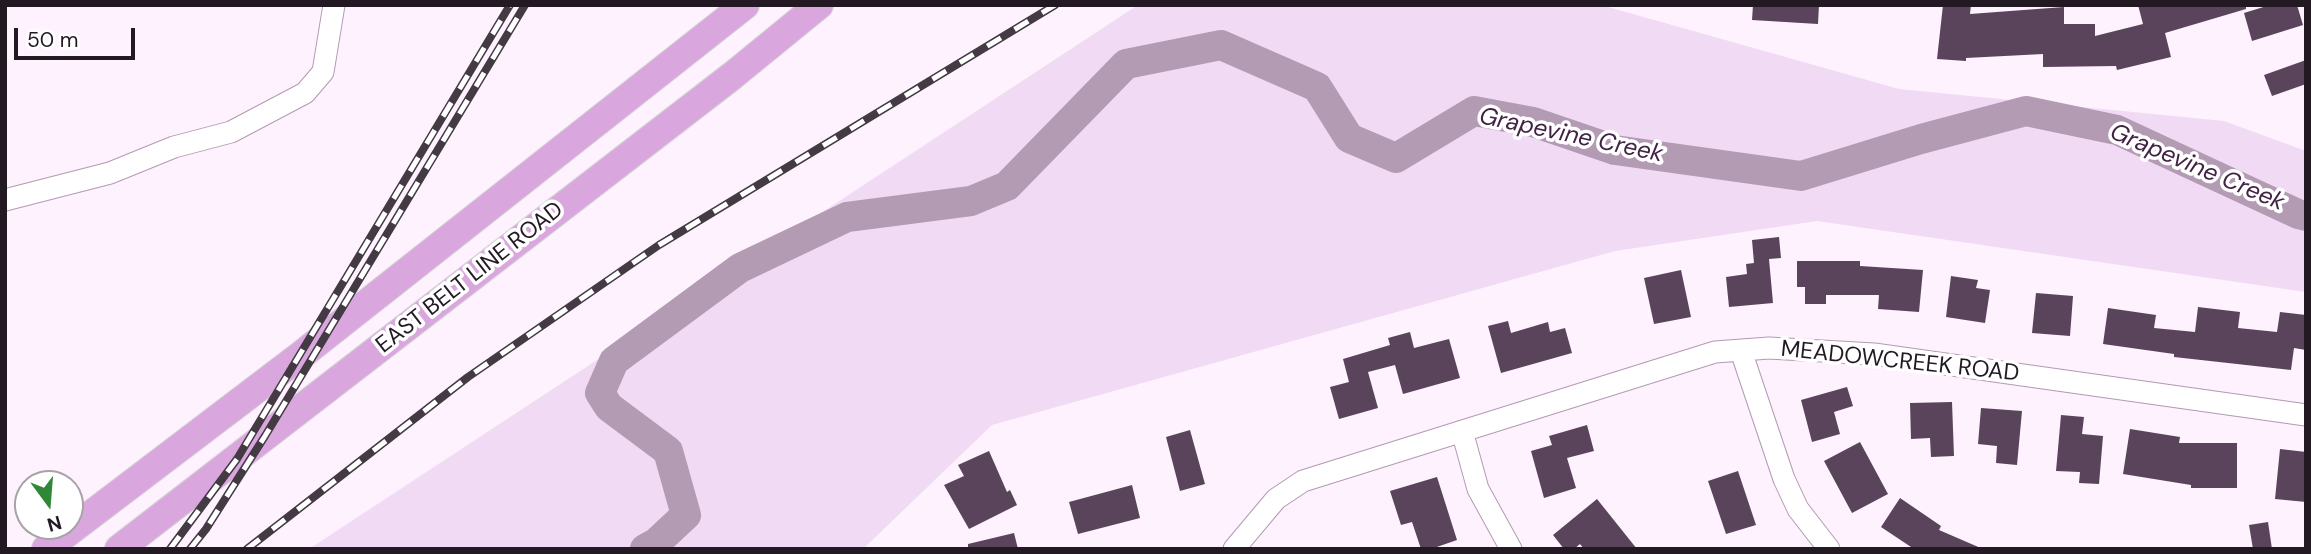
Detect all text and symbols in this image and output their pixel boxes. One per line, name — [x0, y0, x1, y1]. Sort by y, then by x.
scale bar — [18, 14, 138, 58]
text: 50 m — [27, 26, 78, 54]
water label: Grapevine Creek — [1477, 102, 1665, 170]
water label: Grapevine Creek — [2105, 118, 2289, 218]
street label: EAST BELT LINE ROAD — [371, 196, 569, 360]
street label: MEADOWCREEK ROAD — [1779, 336, 2021, 388]
north arrow — [14, 470, 84, 540]
text: N — [44, 510, 64, 538]

